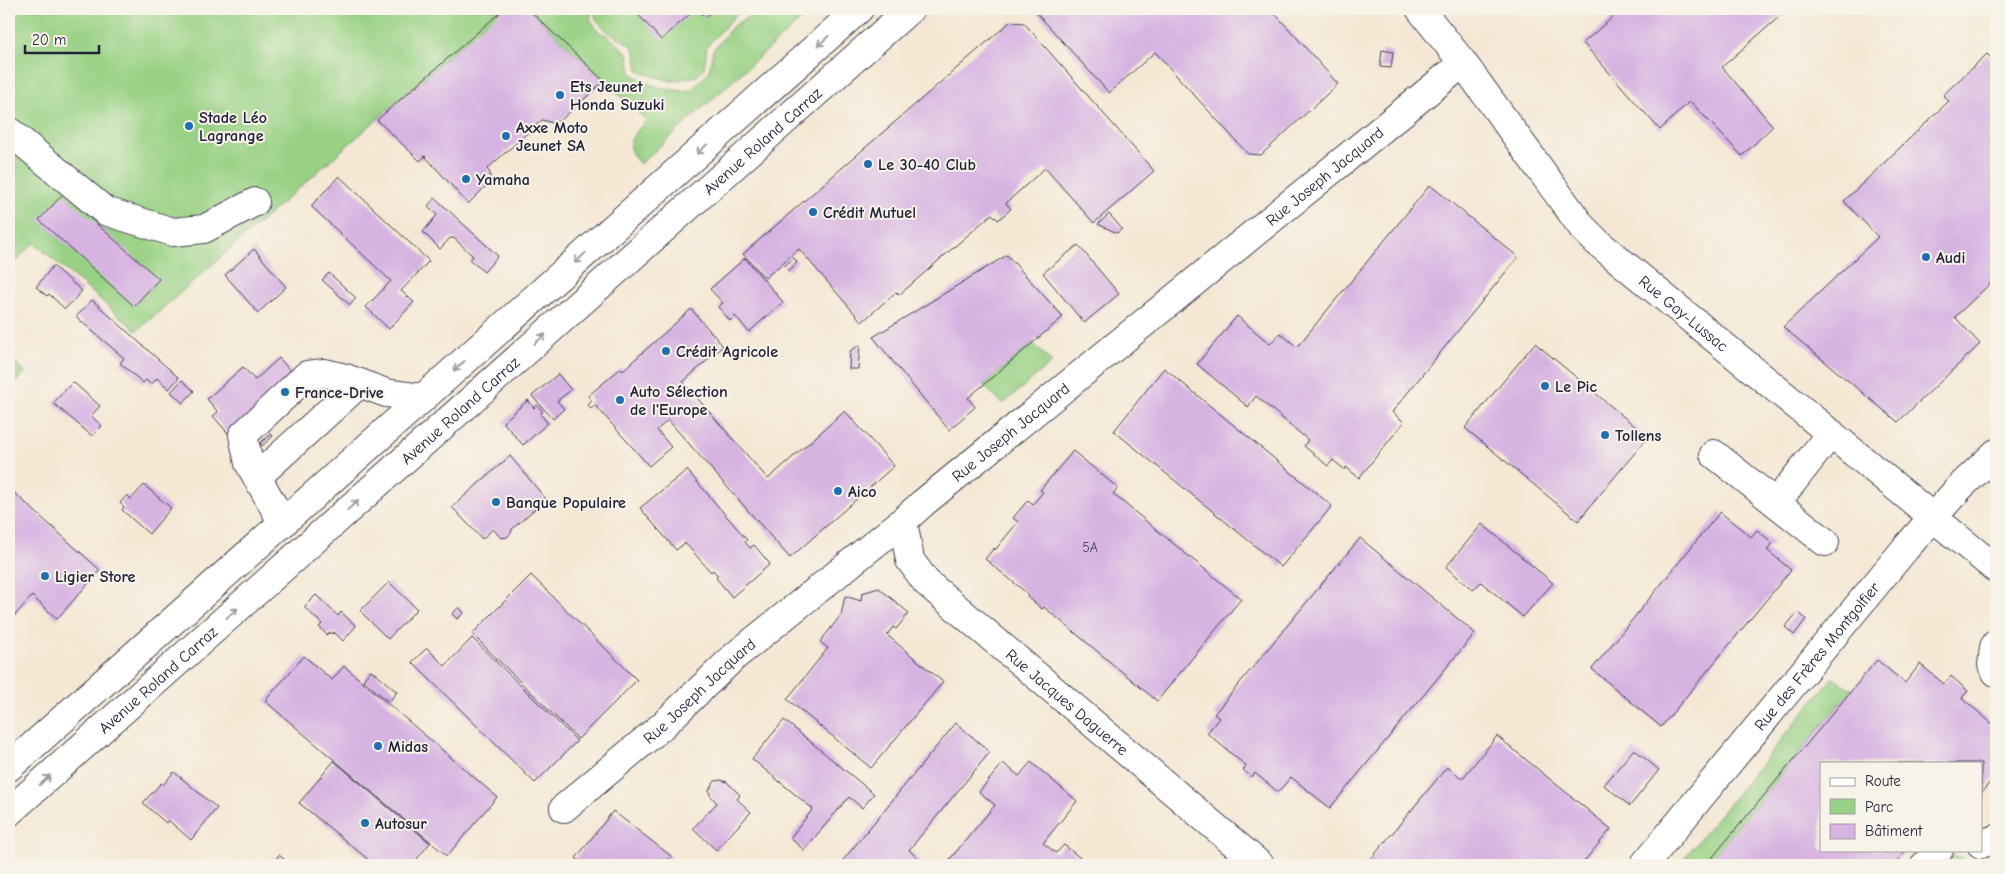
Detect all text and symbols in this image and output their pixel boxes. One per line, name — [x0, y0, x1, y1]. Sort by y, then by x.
scale bar — [25, 22, 99, 54]
text: 20 m — [32, 31, 66, 49]
one-way arrow — [816, 35, 829, 47]
place label: Ets Jeunet Honda Suzuki — [570, 78, 664, 114]
street label: Avenue Roland Carraz — [700, 84, 826, 199]
marker: Ets Jeunet Honda Suzuki — [554, 89, 566, 101]
place label: Stade Léo Lagrange — [199, 109, 267, 145]
place label: Axxe Moto Jeunet SA — [516, 119, 588, 155]
marker: Stade Léo Lagrange — [183, 120, 195, 132]
street label: Rue Joseph Jacquard — [1263, 124, 1387, 230]
marker: Axxe Moto Jeunet SA — [500, 130, 512, 142]
one-way arrow — [695, 144, 708, 155]
place label: Le 30-40 Club — [878, 156, 976, 174]
marker: Le 30-40 Club — [862, 158, 874, 170]
place label: Yamaha — [476, 171, 530, 189]
marker: Yamaha — [460, 173, 472, 185]
place label: Crédit Mutuel — [823, 204, 916, 222]
marker: Crédit Mutuel — [807, 206, 819, 218]
place label: Audi — [1936, 249, 1965, 267]
marker: Audi — [1920, 251, 1932, 263]
one-way arrow — [574, 252, 587, 263]
street label: Rue Gay-Lussac — [1635, 272, 1731, 356]
one-way arrow — [533, 333, 546, 344]
place label: Crédit Agricole — [676, 343, 778, 361]
marker: Crédit Agricole — [660, 345, 672, 357]
street label: Avenue Roland Carraz — [398, 354, 523, 468]
one-way arrow — [453, 360, 466, 372]
place label: Le Pic — [1555, 378, 1597, 396]
street label: Rue Joseph Jacquard — [949, 379, 1073, 486]
marker: Le Pic — [1539, 380, 1551, 392]
place label: Auto Sélection de l'Europe — [630, 383, 728, 419]
place label: France-Drive — [295, 384, 384, 402]
marker: France-Drive — [279, 386, 291, 398]
marker: Auto Sélection de l'Europe — [614, 394, 626, 406]
place label: Tollens — [1615, 427, 1661, 445]
marker: Tollens — [1599, 429, 1611, 441]
place label: Aico — [848, 483, 877, 501]
marker: Aico — [832, 485, 844, 497]
place label: Banque Populaire — [506, 494, 626, 512]
marker: Banque Populaire — [490, 496, 502, 508]
one-way arrow — [347, 499, 360, 511]
house number: 5A — [1082, 539, 1098, 556]
place label: Ligier Store — [55, 568, 136, 586]
marker: Ligier Store — [39, 570, 51, 582]
street label: Rue des Frères Montgolfier — [1751, 578, 1884, 734]
one-way arrow — [225, 607, 238, 619]
street label: Avenue Roland Carraz — [95, 623, 221, 738]
street label: Rue Joseph Jacquard — [640, 635, 759, 748]
street label: Rue Jacques Daguerre — [1002, 646, 1131, 759]
place label: Midas — [388, 738, 428, 756]
marker: Midas — [372, 740, 384, 752]
legend — [1820, 762, 1982, 852]
text: Route — [1865, 772, 1901, 790]
one-way arrow — [39, 774, 52, 785]
text: Parc — [1865, 798, 1893, 816]
place label: Autosur — [375, 815, 427, 833]
marker: Autosur — [359, 817, 371, 829]
text: Bâtiment — [1865, 822, 1923, 840]

